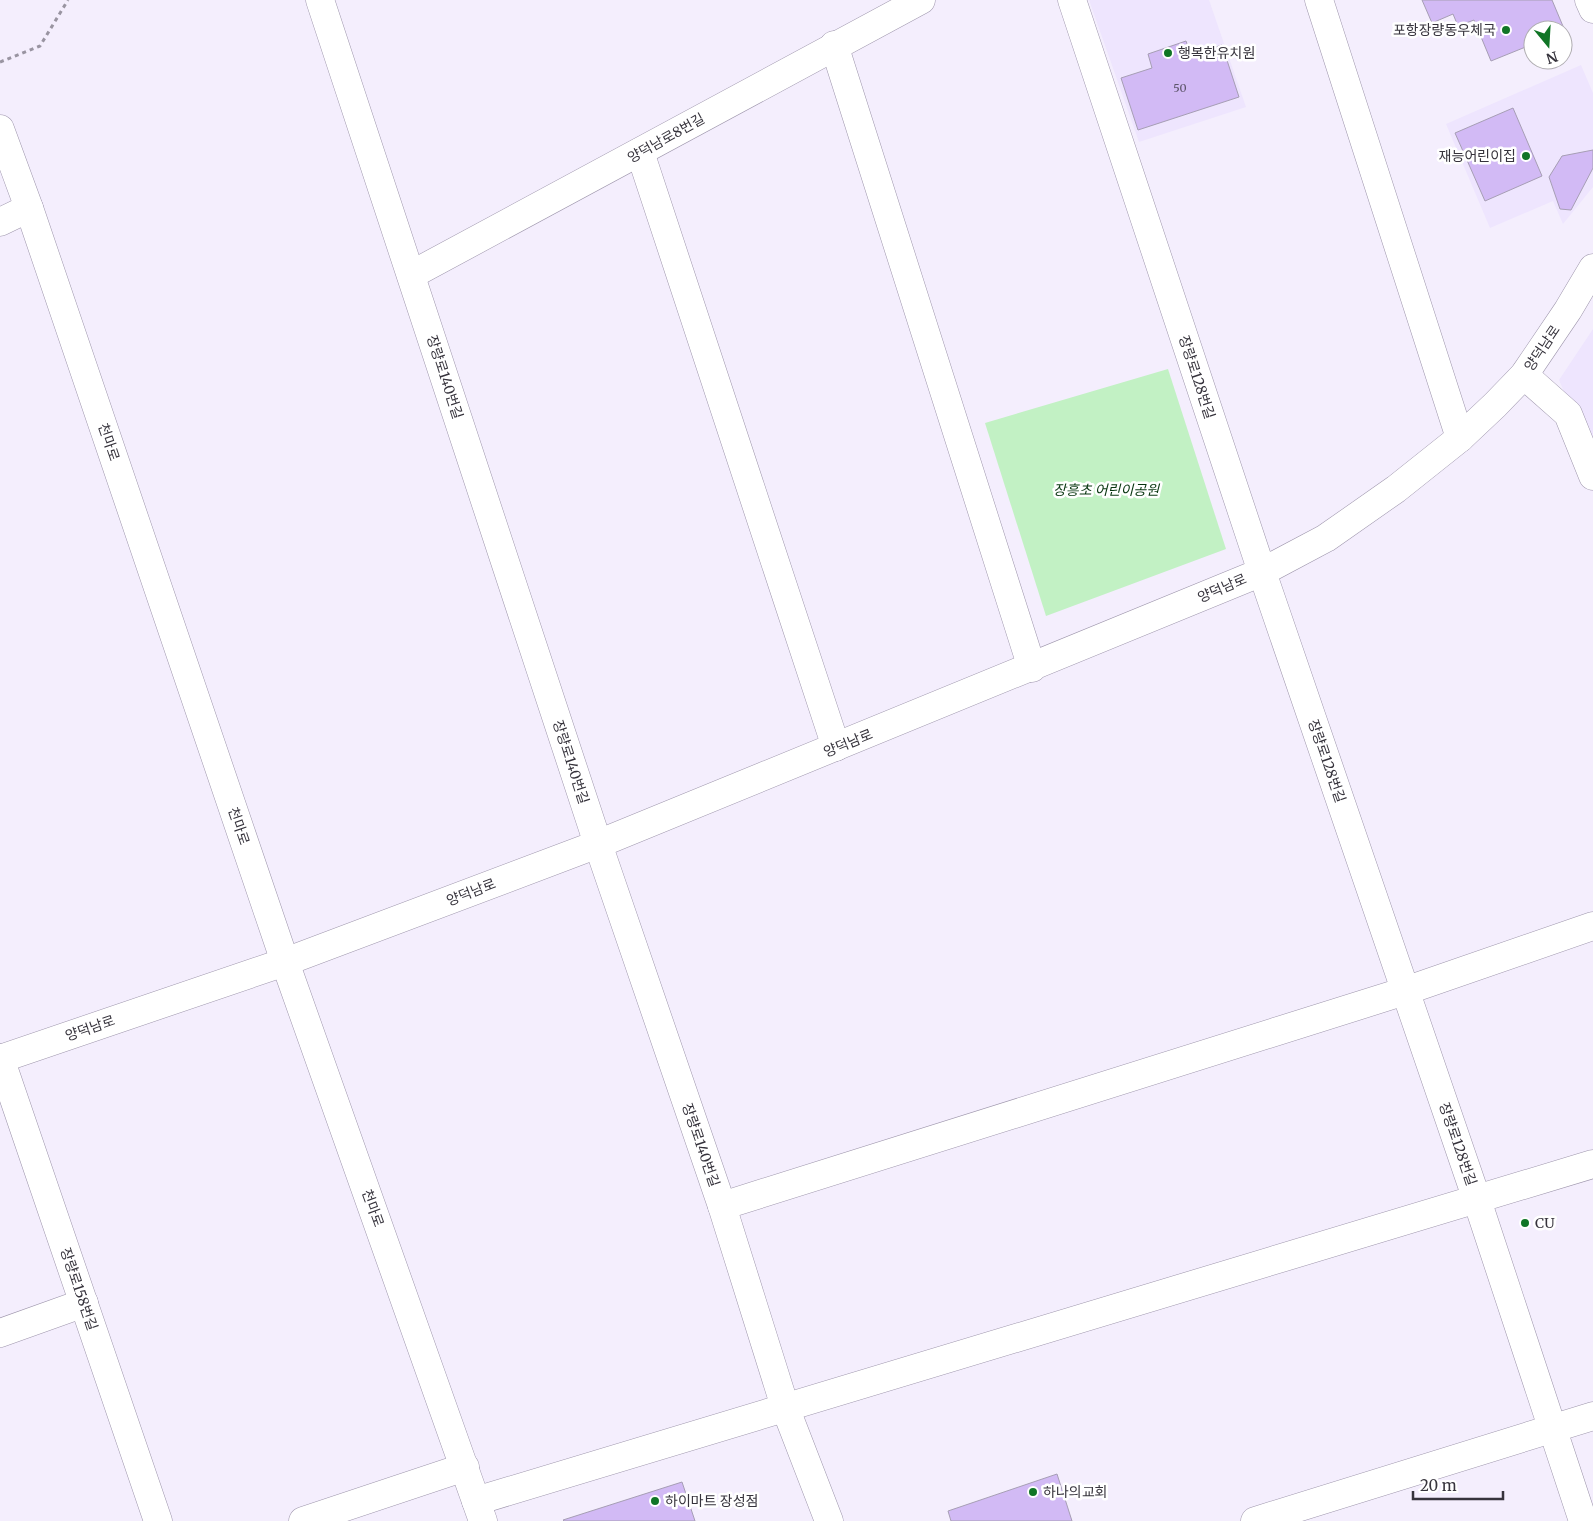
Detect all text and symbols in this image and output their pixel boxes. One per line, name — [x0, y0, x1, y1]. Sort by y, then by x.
north arrow — [1523, 20, 1573, 70]
place label: 포항장량동우체국 — [1393, 21, 1496, 39]
marker: 포항장량동우체국 — [1500, 24, 1512, 36]
place label: 행복한유치원 — [1178, 44, 1255, 62]
marker: 행복한유치원 — [1162, 47, 1174, 59]
text: N — [1544, 47, 1560, 68]
house number: 50 — [1173, 81, 1187, 95]
street label: 양덕남로8번길 — [624, 109, 708, 167]
place label: 재능어린이집 — [1439, 147, 1516, 165]
marker: 재능어린이집 — [1520, 150, 1532, 162]
street label: 양덕남로 — [1520, 322, 1564, 374]
street label: 장량로140번길 — [423, 333, 467, 421]
street label: 장량로128번길 — [1175, 333, 1219, 421]
street label: 천마로 — [94, 421, 124, 463]
park label: 장흥초 어린이공원 — [1053, 481, 1160, 499]
street label: 양덕남로 — [1195, 570, 1249, 606]
street label: 장량로128번길 — [1304, 717, 1350, 805]
street label: 장량로140번길 — [549, 718, 593, 806]
street label: 양덕남로 — [821, 725, 875, 761]
street label: 천마로 — [224, 805, 254, 847]
street label: 양덕남로 — [444, 874, 498, 910]
street label: 양덕남로 — [63, 1011, 117, 1045]
street label: 장량로128번길 — [1435, 1100, 1481, 1188]
street label: 장량로140번길 — [678, 1101, 724, 1189]
street label: 천마로 — [358, 1187, 388, 1229]
place label: CU — [1535, 1214, 1555, 1232]
marker: CU — [1519, 1217, 1531, 1229]
street label: 장량로158번길 — [56, 1245, 102, 1333]
scale bar — [1413, 1468, 1503, 1500]
text: 20 m — [1420, 1476, 1457, 1495]
place label: 하나의교회 — [1043, 1483, 1107, 1501]
marker: 하나의교회 — [1027, 1486, 1039, 1498]
place label: 하이마트 장성점 — [665, 1492, 758, 1510]
marker: 하이마트 장성점 — [649, 1495, 661, 1507]

